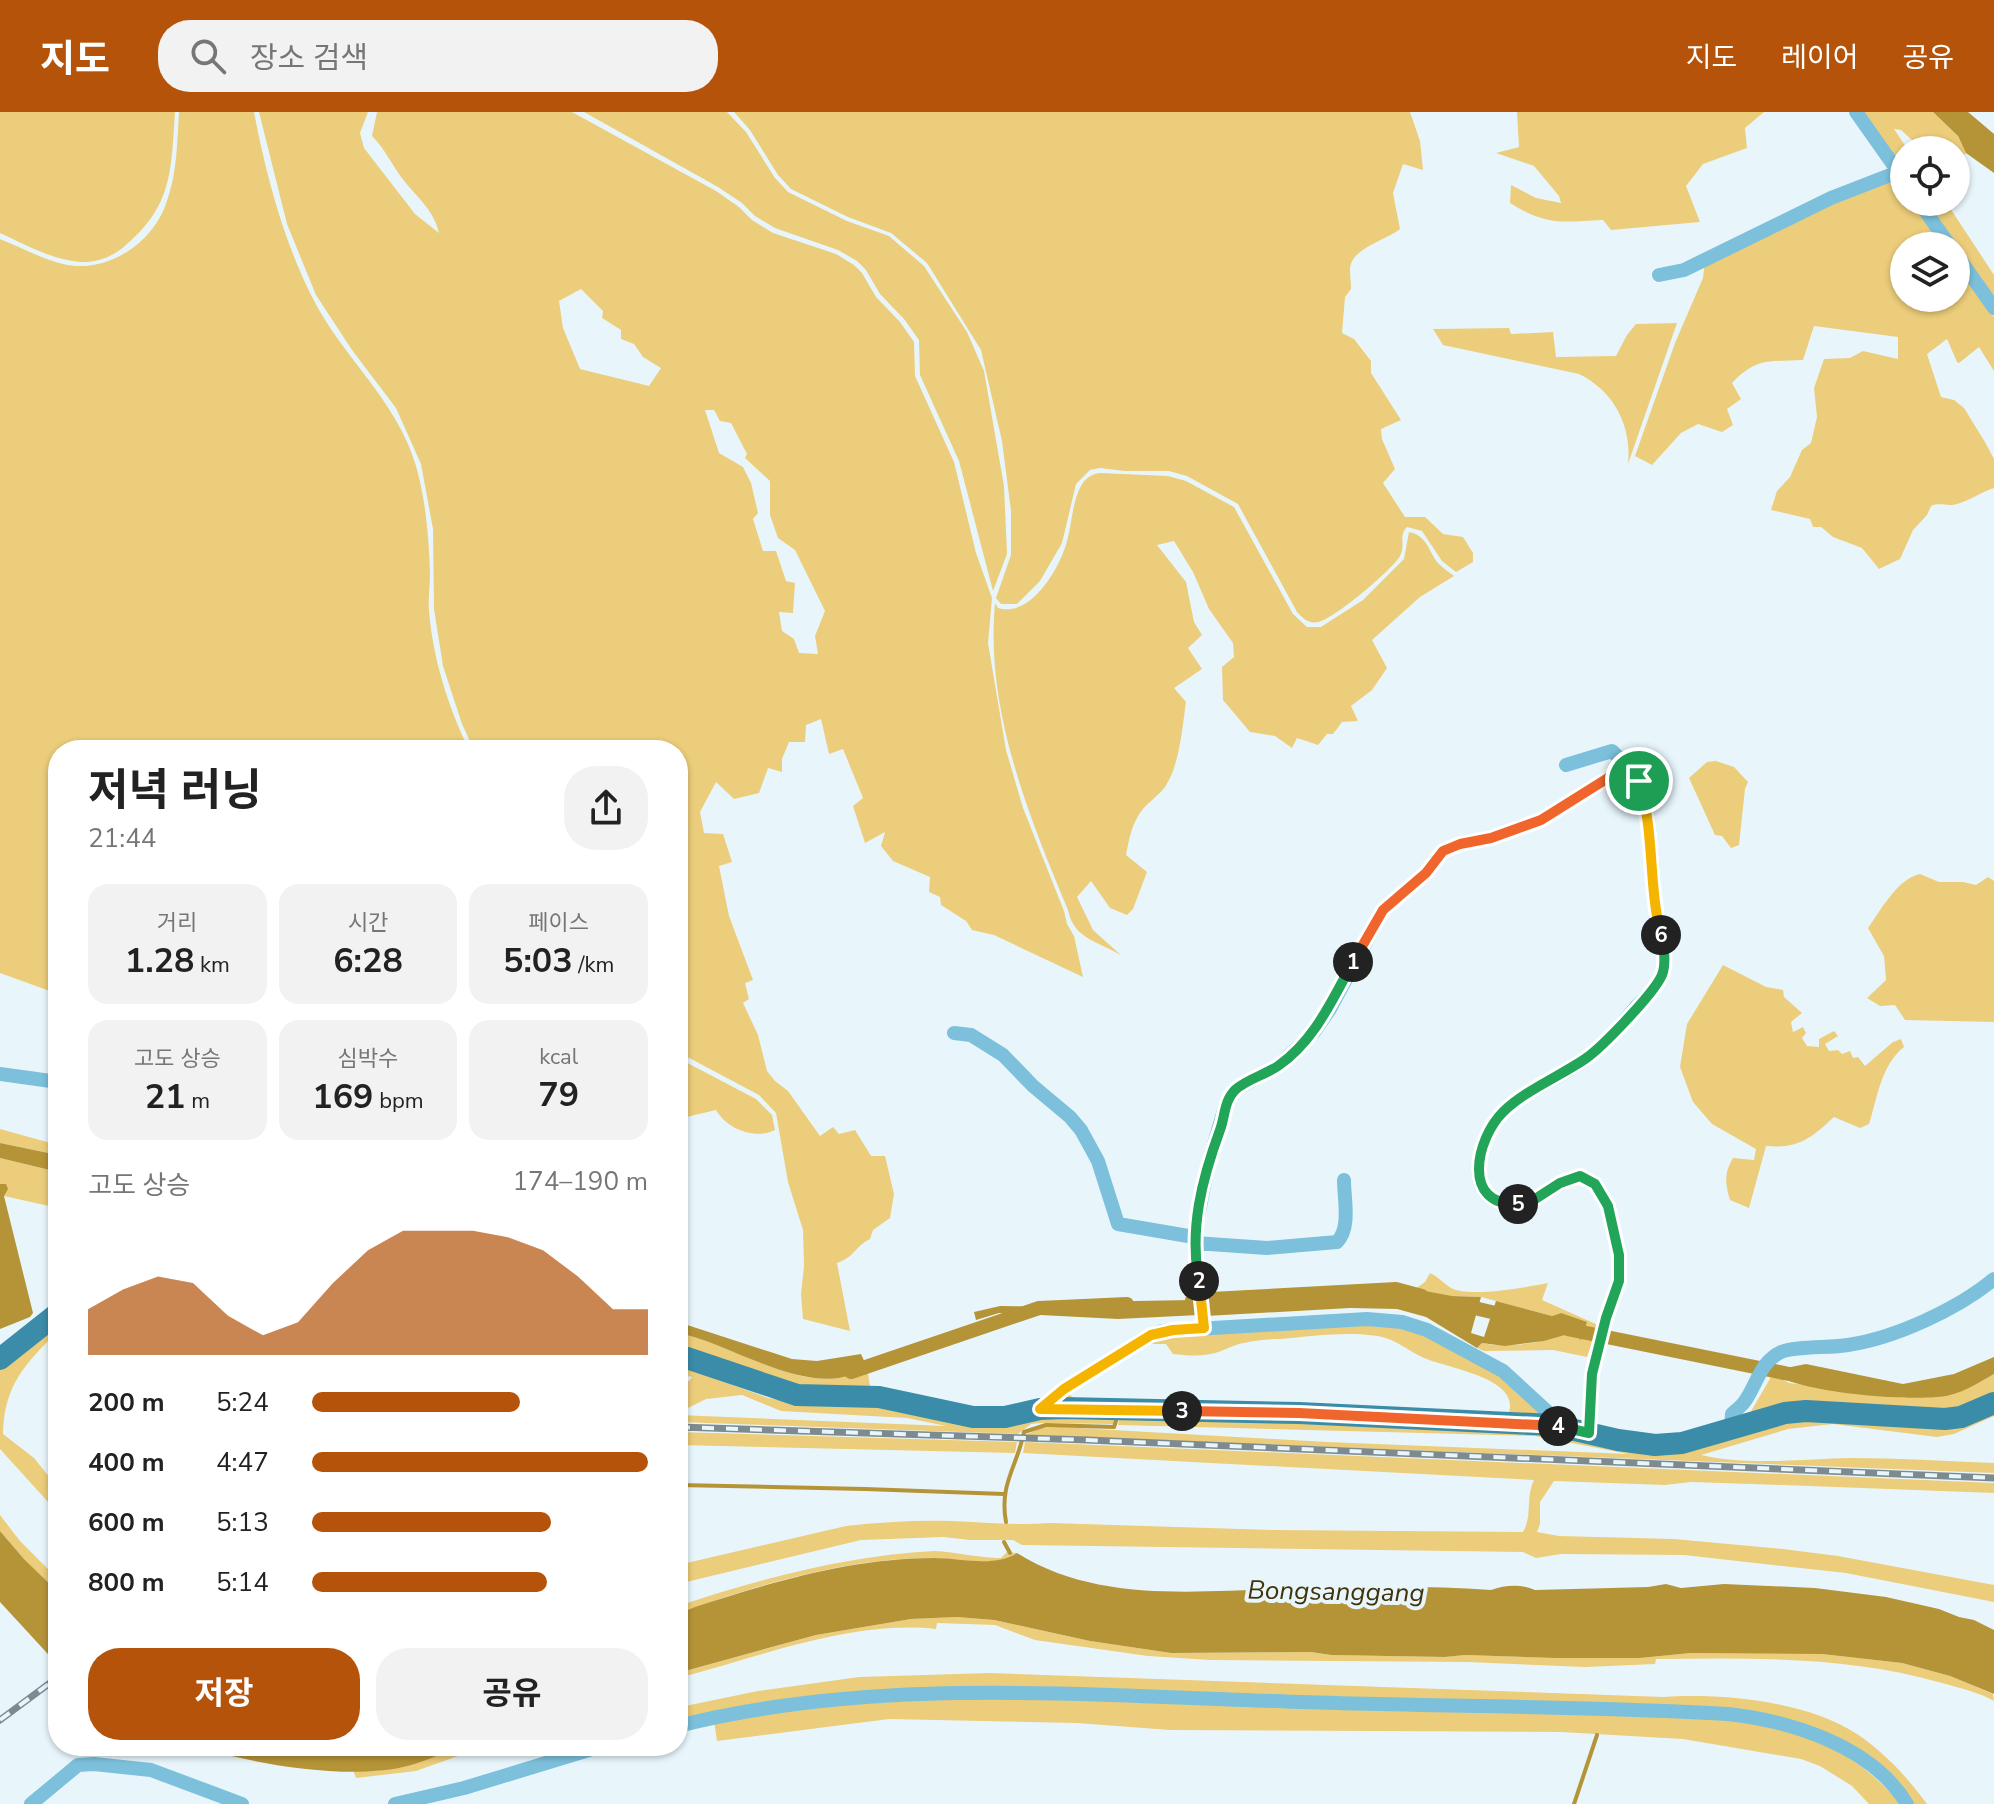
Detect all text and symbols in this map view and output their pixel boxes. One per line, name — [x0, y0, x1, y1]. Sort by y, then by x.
search box — [158, 20, 718, 92]
text: 지도 — [40, 34, 110, 85]
icon: search — [186, 34, 230, 78]
text: 장소 검색 — [250, 38, 368, 79]
text: 지도 — [1686, 39, 1737, 77]
text: 레이어 — [1781, 39, 1858, 77]
text: 공유 — [1902, 39, 1954, 77]
map controls — [1890, 136, 1970, 312]
button: locate — [1890, 136, 1970, 216]
button: layers — [1890, 232, 1970, 312]
pin — [1605, 747, 1673, 815]
icon: arrive — [1617, 759, 1661, 803]
text: 저녁 러닝 — [88, 761, 262, 821]
button: share — [564, 766, 648, 850]
text: 21:44 — [88, 821, 156, 856]
text: 거리 — [157, 908, 198, 938]
text: 시간 — [348, 908, 388, 938]
text: 페이스 — [528, 908, 589, 938]
pin: 6 — [1641, 915, 1681, 955]
text: 6 — [1654, 920, 1668, 950]
text: 1.28 — [125, 938, 194, 984]
text: 6:28 — [333, 938, 403, 984]
text: 5:03 — [503, 938, 573, 984]
pin: 1 — [1333, 942, 1373, 982]
text: 1 — [1346, 947, 1360, 977]
text: km — [194, 950, 230, 980]
text: /km — [573, 950, 614, 980]
text: kcal — [539, 1042, 578, 1072]
text: 고도 상승 — [134, 1044, 221, 1074]
text: 심박수 — [338, 1044, 398, 1074]
text: 79 — [538, 1072, 579, 1118]
text: 21 — [145, 1074, 185, 1120]
text: 169 — [312, 1074, 374, 1120]
text: m — [185, 1086, 210, 1116]
text: bpm — [374, 1086, 424, 1116]
text: 174–190 m — [512, 1164, 648, 1199]
text: 고도 상승 — [88, 1168, 190, 1203]
pin: 5 — [1498, 1184, 1538, 1224]
text: 5 — [1511, 1189, 1525, 1219]
pin: 2 — [1179, 1261, 1219, 1301]
text: 2 — [1192, 1266, 1206, 1296]
text: 200 m — [88, 1385, 165, 1420]
text: 5:24 — [216, 1385, 269, 1420]
pin: 3 — [1162, 1391, 1202, 1431]
text: 3 — [1175, 1396, 1189, 1426]
pin: 4 — [1538, 1406, 1578, 1446]
text: 4 — [1551, 1411, 1565, 1441]
text: 400 m — [88, 1445, 165, 1480]
text: 4:47 — [216, 1445, 269, 1480]
text: 600 m — [88, 1505, 165, 1540]
text: 5:13 — [216, 1505, 269, 1540]
text: 800 m — [88, 1565, 165, 1600]
text: 5:14 — [216, 1565, 269, 1600]
water label: Bongsanggang — [1247, 1572, 1425, 1611]
button: 저장 — [88, 1648, 360, 1740]
button: 공유 — [376, 1648, 648, 1740]

